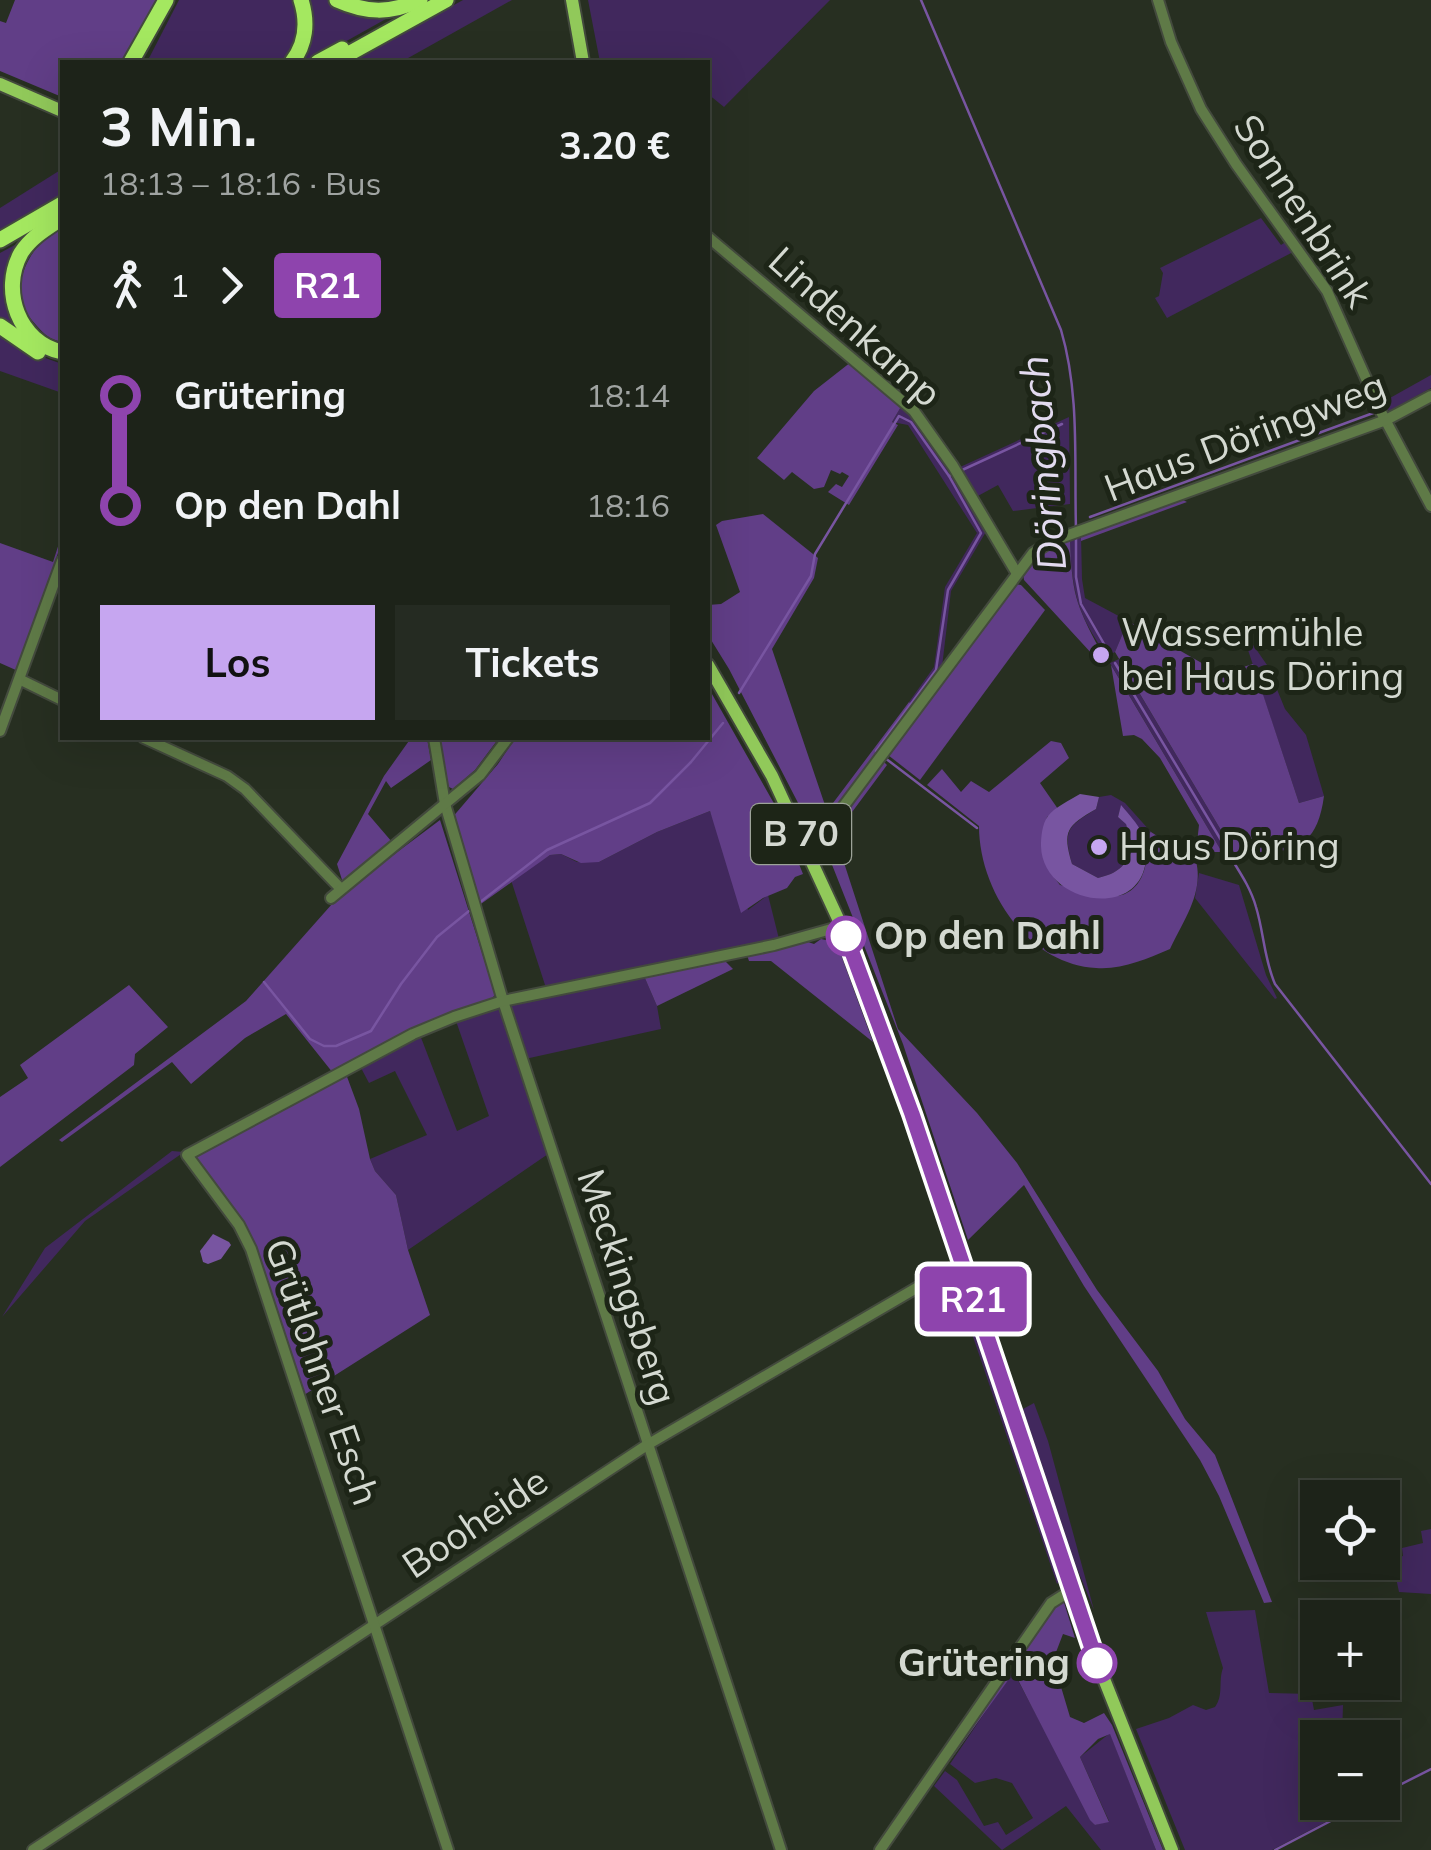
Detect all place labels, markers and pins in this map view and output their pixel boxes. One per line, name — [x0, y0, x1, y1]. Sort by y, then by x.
place label: Wassermühle bei Haus Döring — [1121, 608, 1404, 700]
marker: Wassermühle bei Haus Döring — [1090, 644, 1112, 666]
place label: Haus Döring — [1119, 822, 1340, 870]
marker: Haus Döring — [1088, 836, 1110, 858]
place label: Op den Dahl — [874, 911, 1101, 959]
marker: Op den Dahl — [827, 917, 865, 955]
place label: Grütering — [898, 1638, 1070, 1686]
marker: Grütering — [1078, 1644, 1116, 1682]

